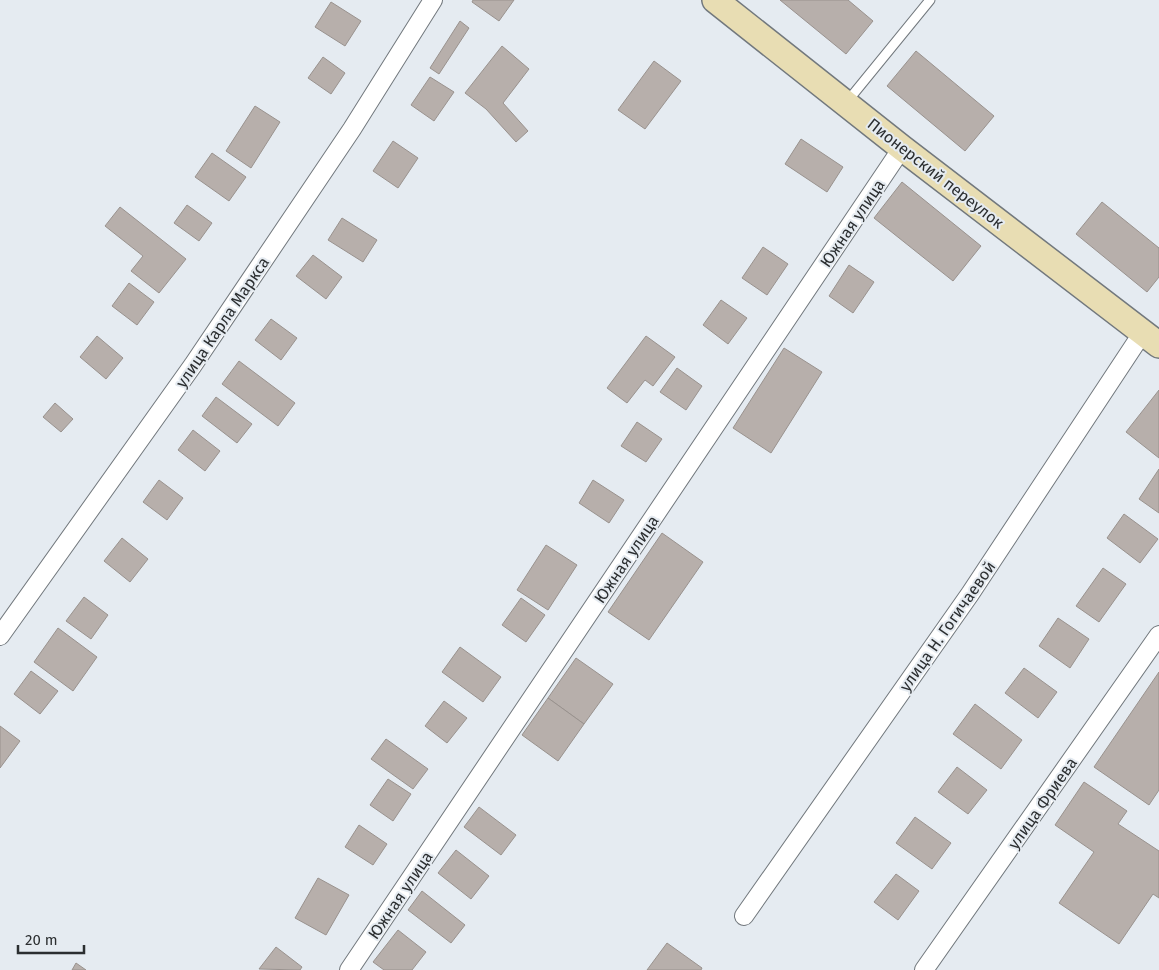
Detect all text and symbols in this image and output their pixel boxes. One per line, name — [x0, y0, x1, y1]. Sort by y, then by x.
street label: Пионерский переулок — [864, 114, 1008, 233]
street label: Южная улица — [816, 176, 889, 271]
street label: улица Карла Маркса — [172, 253, 273, 391]
street label: Южная улица — [590, 512, 663, 607]
street label: улица Н. Гогичаевой — [895, 558, 999, 695]
street label: улица Фриева — [1004, 754, 1081, 853]
street label: Южная улица — [364, 848, 437, 943]
scale bar — [18, 922, 84, 954]
text: 20 m — [25, 931, 58, 949]

